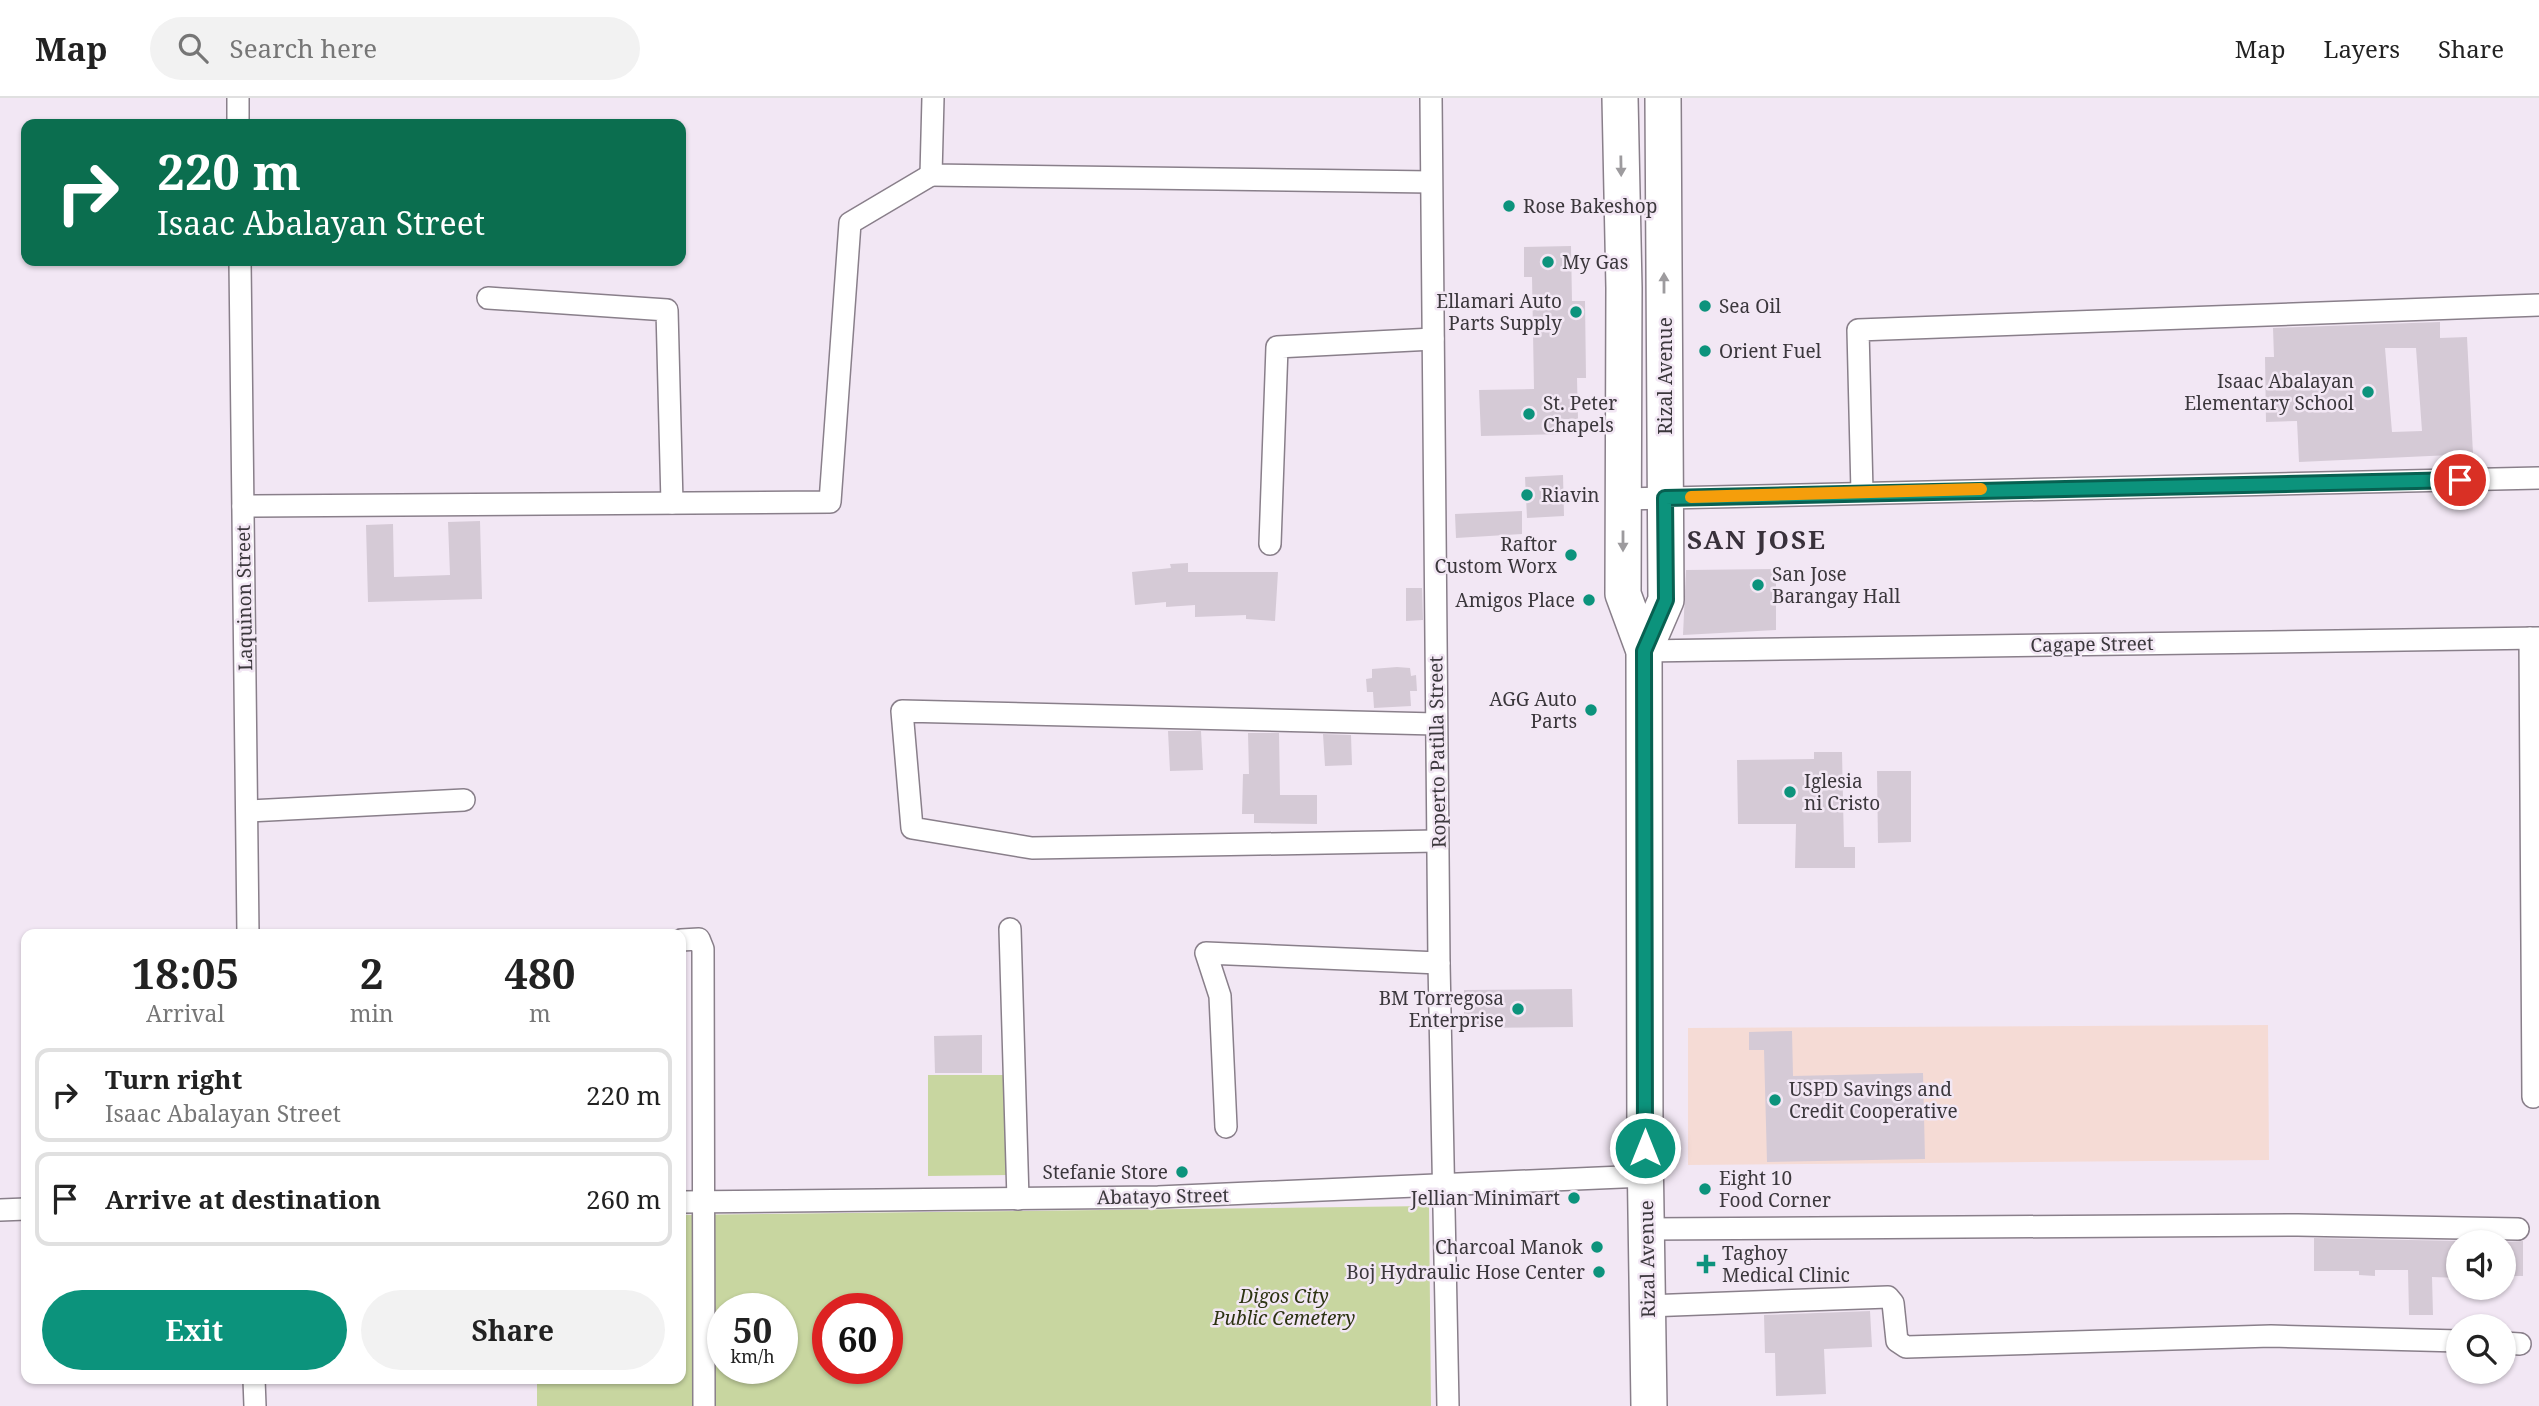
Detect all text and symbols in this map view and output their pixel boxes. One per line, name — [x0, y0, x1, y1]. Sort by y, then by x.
search box — [150, 17, 640, 80]
text: Map — [35, 26, 108, 71]
icon: search — [174, 29, 212, 67]
text: Search here — [230, 30, 377, 66]
text: Map — [2235, 32, 2286, 65]
text: Layers — [2324, 32, 2400, 65]
text: Share — [2438, 32, 2504, 65]
text: 220 m — [157, 138, 301, 204]
icon: right — [42, 147, 133, 238]
one-way arrow — [1616, 155, 1627, 177]
place label: Rose Bakeshop — [1523, 193, 1657, 219]
marker: Rose Bakeshop — [1501, 198, 1517, 214]
text: Isaac Abalayan Street — [157, 201, 485, 244]
place label: My Gas — [1562, 249, 1628, 275]
marker: My Gas — [1540, 254, 1556, 270]
one-way arrow — [1658, 272, 1670, 294]
place label: Ellamari Auto Parts Supply — [1436, 288, 1562, 336]
place label: Sea Oil — [1719, 293, 1781, 319]
marker: Sea Oil — [1697, 298, 1713, 314]
marker: Ellamari Auto Parts Supply — [1568, 304, 1584, 320]
street label: Rizal Avenue — [1652, 317, 1678, 435]
place label: Orient Fuel — [1719, 338, 1822, 364]
marker: Orient Fuel — [1697, 343, 1713, 359]
place label: Isaac Abalayan Elementary School — [2184, 368, 2354, 416]
marker: Isaac Abalayan Elementary School — [2360, 384, 2376, 400]
place label: St. Peter Chapels — [1543, 390, 1617, 438]
marker: St. Peter Chapels — [1521, 406, 1537, 422]
pin — [2430, 450, 2490, 510]
icon: arrive — [2441, 461, 2479, 499]
place label: Riavin — [1541, 482, 1600, 508]
marker: Riavin — [1519, 487, 1535, 503]
district label: SAN JOSE — [1687, 521, 1827, 557]
street label: Laquinon Street — [230, 525, 258, 671]
one-way arrow — [1617, 530, 1629, 552]
place label: Raftor Custom Worx — [1435, 531, 1557, 579]
marker: Raftor Custom Worx — [1563, 547, 1579, 563]
place label: San Jose Barangay Hall — [1772, 561, 1901, 609]
marker: San Jose Barangay Hall — [1750, 577, 1766, 593]
place label: Amigos Place — [1455, 587, 1575, 613]
marker: Amigos Place — [1581, 592, 1597, 608]
street label: Cagape Street — [2030, 630, 2154, 658]
street label: Roperto Patilla Street — [1422, 655, 1452, 848]
place label: AGG Auto Parts — [1489, 686, 1577, 734]
marker: AGG Auto Parts — [1583, 702, 1599, 718]
place label: Iglesia ni Cristo — [1804, 768, 1880, 816]
marker: Iglesia ni Cristo — [1782, 784, 1798, 800]
text: 18:05 — [132, 944, 239, 1001]
text: 2 — [360, 944, 384, 1001]
text: 480 — [504, 944, 575, 1001]
place label: BM Torregosa Enterprise — [1379, 985, 1504, 1033]
text: Arrival — [146, 997, 225, 1029]
text: min — [350, 997, 394, 1029]
text: m — [529, 997, 551, 1029]
marker: BM Torregosa Enterprise — [1510, 1001, 1526, 1017]
text: Turn right — [105, 1061, 242, 1097]
icon: right — [46, 1076, 84, 1114]
place label: USPD Savings and Credit Cooperative — [1789, 1076, 1958, 1124]
text: 220 m — [586, 1077, 661, 1113]
marker: USPD Savings and Credit Cooperative — [1767, 1092, 1783, 1108]
text: Isaac Abalayan Street — [105, 1097, 341, 1129]
position arrow — [1608, 1111, 1682, 1185]
place label: Stefanie Store — [1043, 1159, 1168, 1185]
marker: Stefanie Store — [1174, 1164, 1190, 1180]
place label: Eight 10 Food Corner — [1719, 1165, 1831, 1213]
icon: arrive — [46, 1180, 84, 1218]
text: Arrive at destination — [105, 1181, 381, 1217]
text: 260 m — [586, 1181, 661, 1217]
marker: Eight 10 Food Corner — [1697, 1181, 1713, 1197]
street label: Abatayo Street — [1097, 1182, 1230, 1210]
place label: Jellian Minimart — [1410, 1185, 1560, 1211]
marker: Jellian Minimart — [1566, 1190, 1582, 1206]
street label: Rizal Avenue — [1633, 1200, 1661, 1318]
map controls — [2446, 1230, 2516, 1384]
button: sound — [2446, 1230, 2516, 1300]
place label: Charcoal Manok — [1435, 1234, 1584, 1260]
marker: Charcoal Manok — [1589, 1239, 1605, 1255]
place label: Taghoy Medical Clinic — [1722, 1240, 1850, 1288]
marker: Taghoy Medical Clinic — [1696, 1254, 1716, 1274]
place label: Boj Hydraulic Hose Center — [1346, 1259, 1585, 1285]
marker: Boj Hydraulic Hose Center — [1591, 1264, 1607, 1280]
park label: Digos City Public Cemetery — [1212, 1283, 1355, 1331]
button: Exit — [42, 1290, 347, 1370]
button: Share — [361, 1290, 665, 1370]
speed limit sign: 60 — [812, 1293, 903, 1384]
text: 50 — [733, 1306, 772, 1353]
button: search — [2446, 1314, 2516, 1384]
text: km/h — [730, 1344, 775, 1368]

